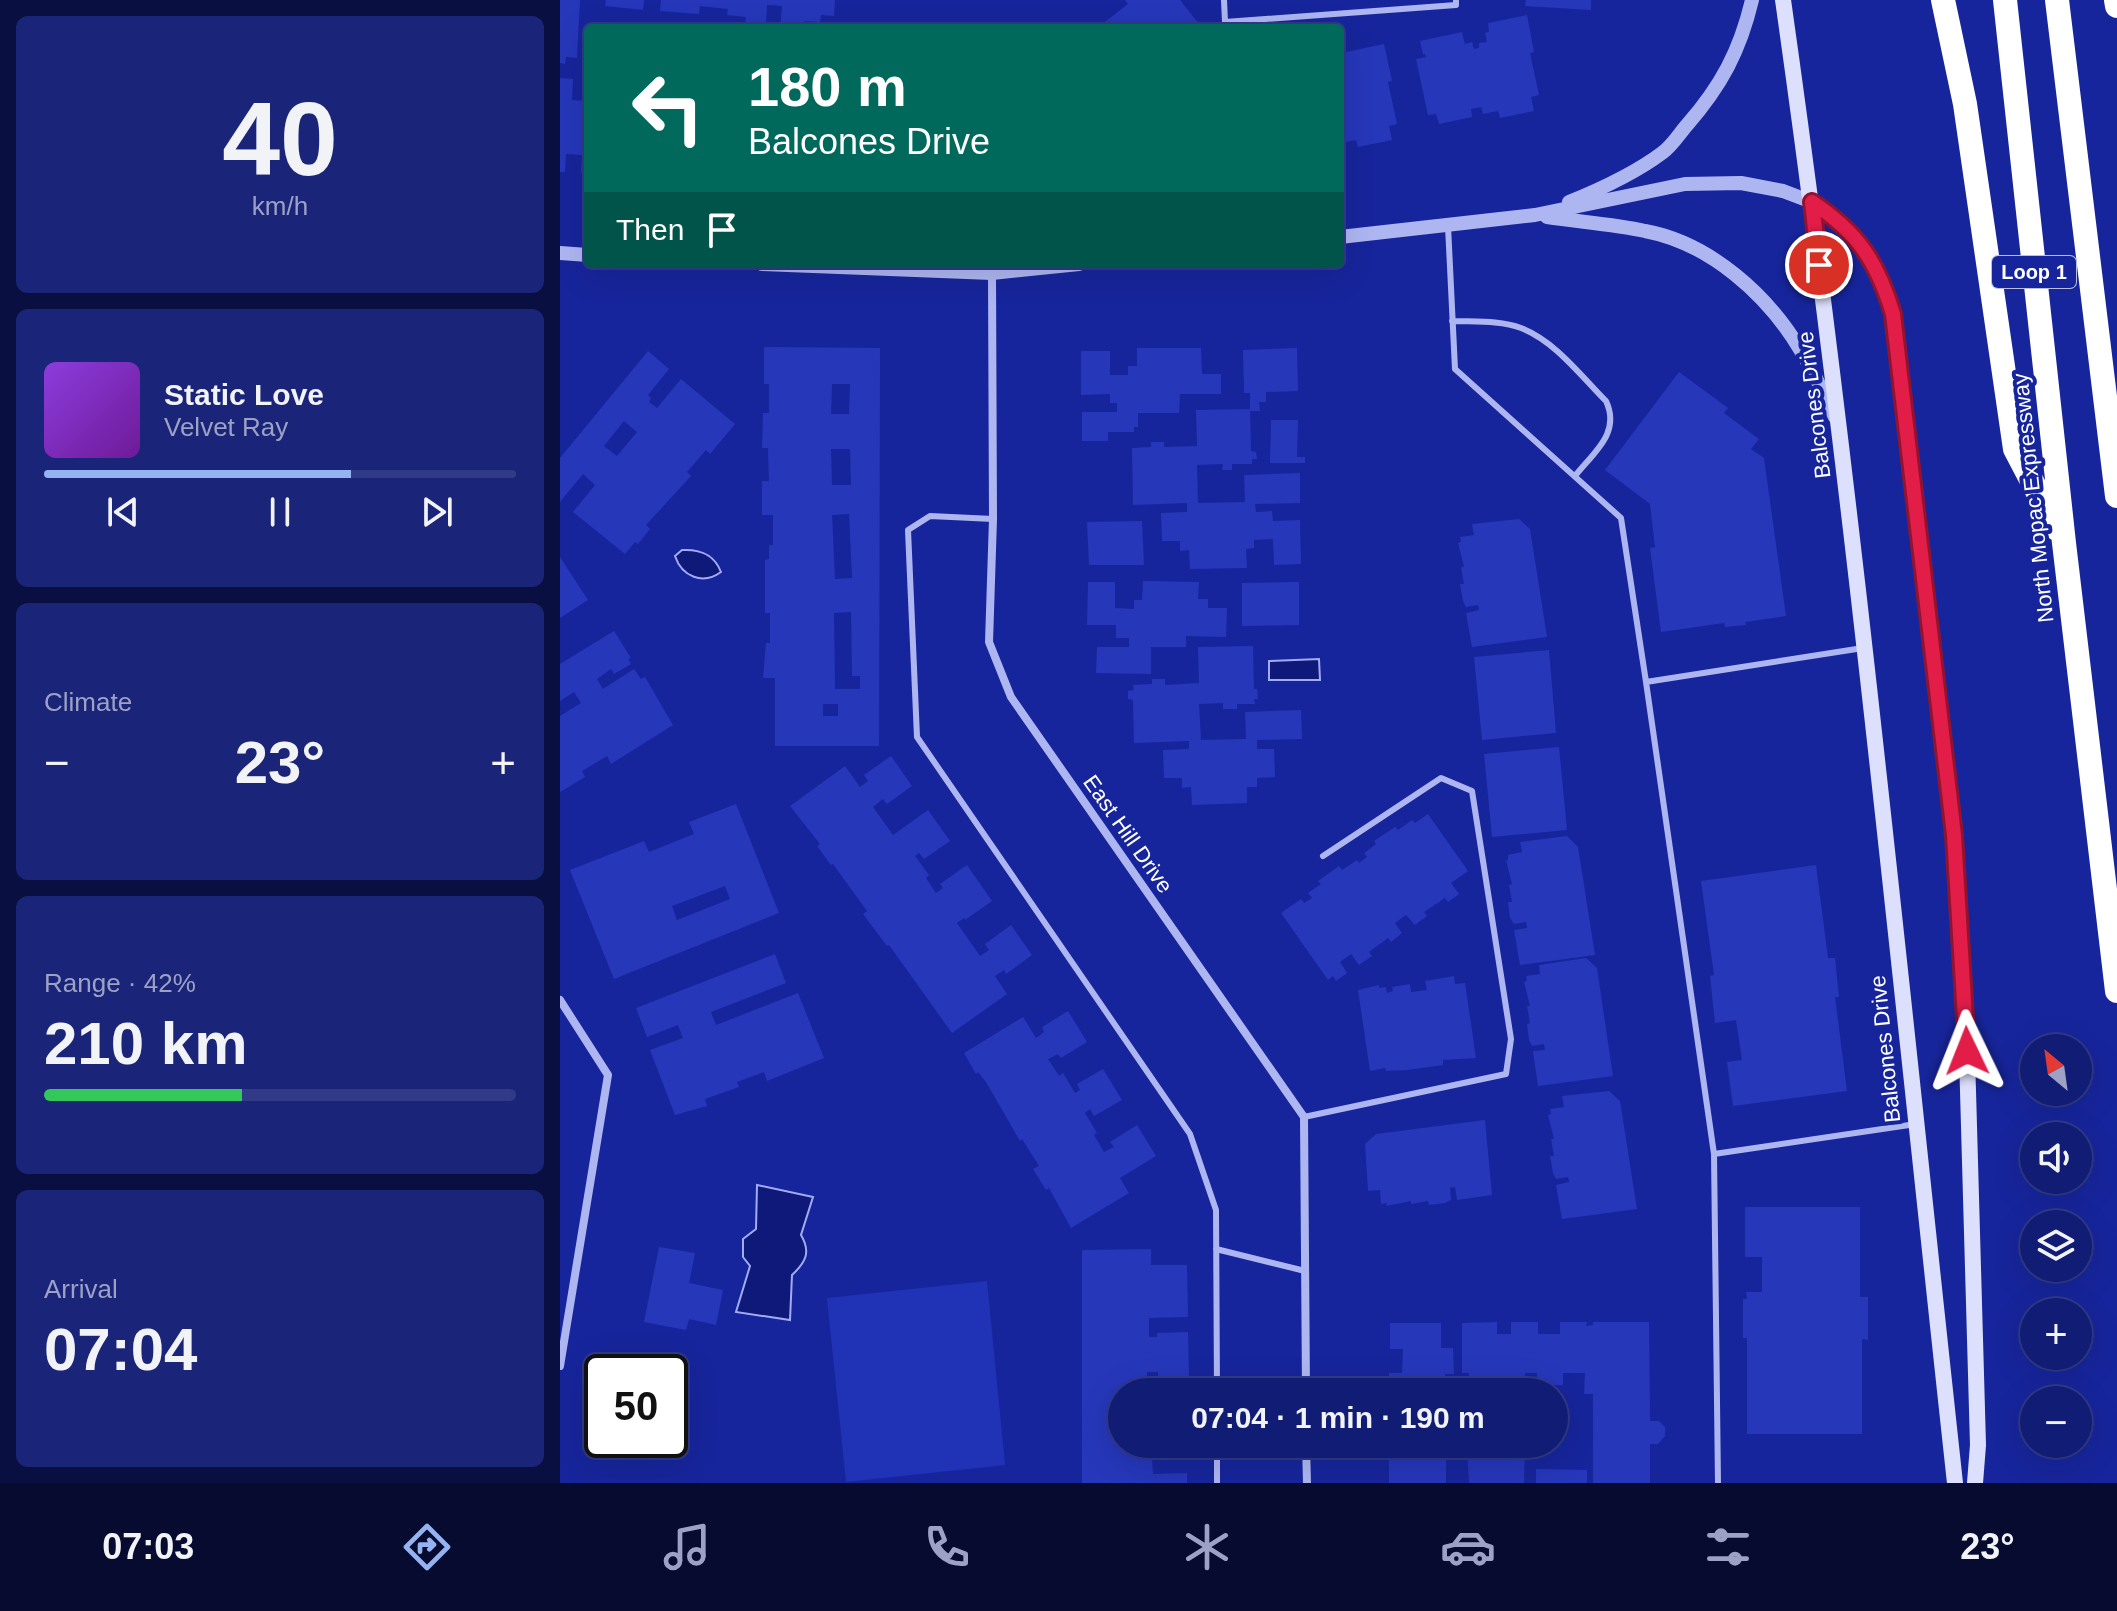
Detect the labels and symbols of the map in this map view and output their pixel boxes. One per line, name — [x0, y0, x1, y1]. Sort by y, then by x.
pin — [1785, 231, 1853, 299]
road number: Loop 1 — [1992, 256, 2076, 288]
street label: Balcones Drive — [1793, 330, 1835, 480]
street label: North Mopac Expressway — [2007, 372, 2059, 624]
street label: East Hill Drive — [1078, 770, 1178, 898]
street label: Balcones Drive — [1865, 974, 1905, 1124]
position arrow — [1925, 1009, 2009, 1093]
north arrow — [2020, 1034, 2092, 1106]
speed limit sign: 50 — [584, 1354, 688, 1458]

